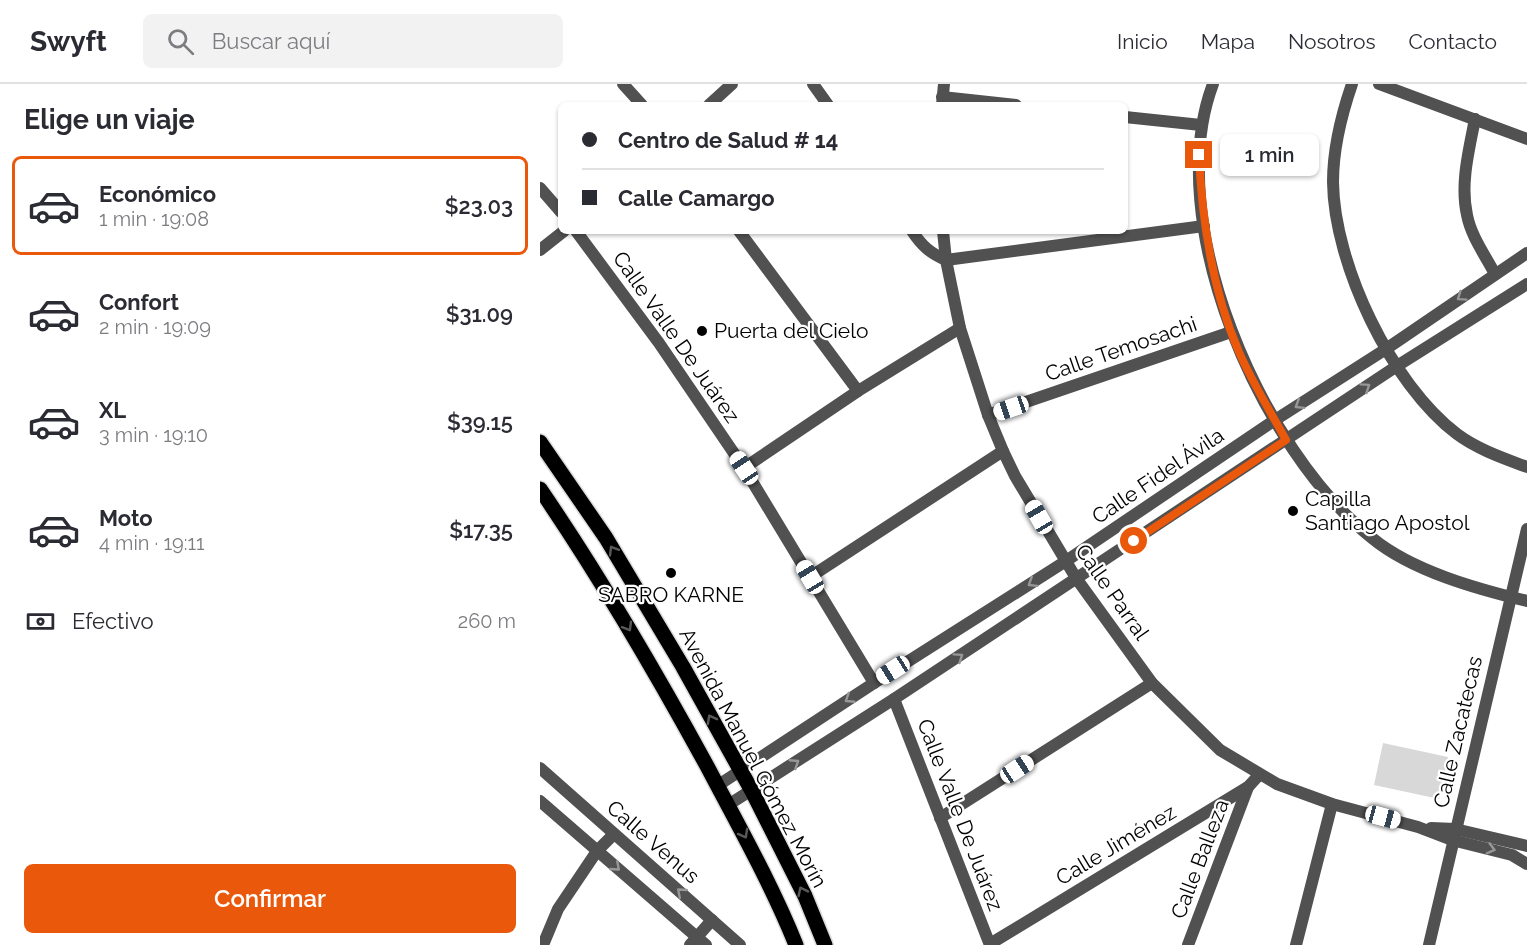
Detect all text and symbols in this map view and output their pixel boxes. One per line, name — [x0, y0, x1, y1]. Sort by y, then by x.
search box — [143, 14, 563, 68]
text: Swyft — [30, 25, 107, 58]
icon: search — [164, 25, 197, 58]
text: Buscar aquí — [212, 28, 330, 54]
text: Inicio — [1117, 29, 1168, 54]
text: Mapa — [1201, 29, 1255, 54]
text: Nosotros — [1288, 29, 1376, 54]
text: Contacto — [1409, 29, 1497, 54]
text: Elige un viaje — [24, 104, 195, 135]
text: Centro de Salud # 14 — [618, 127, 838, 153]
callout: 1 min — [1220, 134, 1319, 176]
route end — [1185, 141, 1212, 168]
text: 1 min — [1245, 143, 1294, 167]
icon: car — [27, 179, 81, 233]
text: Económico — [99, 181, 216, 207]
text: Calle Camargo — [618, 185, 775, 211]
text: $23.03 — [445, 193, 513, 219]
text: 1 min · 19:08 — [99, 207, 209, 231]
street label: Calle Valle De Juárez — [608, 246, 745, 427]
icon: car — [27, 287, 81, 341]
text: Confort — [99, 289, 179, 315]
one-way arrow — [1457, 290, 1468, 301]
text: $31.09 — [446, 301, 513, 327]
street label: Calle Temosachi — [1042, 311, 1200, 386]
text: 2 min · 19:09 — [99, 315, 211, 339]
place label: Puerta del Cielo — [714, 318, 868, 343]
marker: Puerta del Cielo — [695, 324, 709, 338]
one-way arrow — [1360, 383, 1371, 394]
car — [991, 394, 1031, 422]
icon: car — [27, 395, 81, 449]
text: XL — [99, 397, 126, 423]
one-way arrow — [1295, 398, 1306, 409]
text: $39.15 — [447, 409, 513, 435]
street label: Calle Fidel Ávila — [1087, 422, 1228, 529]
text: 3 min · 19:10 — [99, 423, 208, 447]
car — [726, 448, 762, 488]
place label: Capilla Santiago Apostol — [1305, 486, 1470, 535]
car — [1022, 497, 1056, 537]
icon: car — [27, 503, 81, 557]
marker: Capilla Santiago Apostol — [1286, 504, 1300, 518]
text: Moto — [99, 505, 153, 531]
text: $17.35 — [449, 517, 513, 543]
route start — [1120, 527, 1147, 554]
text: 4 min · 19:11 — [99, 531, 205, 555]
street label: Calle Parral — [1070, 539, 1155, 645]
one-way arrow — [609, 546, 621, 556]
car — [793, 557, 827, 597]
marker: SABRO KARNE — [664, 566, 678, 580]
one-way arrow — [1027, 575, 1038, 586]
place label: SABRO KARNE — [598, 582, 744, 607]
icon: cash — [24, 605, 57, 638]
text: Efectivo — [72, 608, 154, 634]
text: 260 m — [458, 609, 516, 633]
one-way arrow — [621, 621, 633, 631]
street label: Avenida Manuel Gómez Morín — [674, 624, 833, 892]
car — [873, 653, 913, 687]
one-way arrow — [952, 653, 963, 664]
street label: Calle Zacatecas — [1428, 654, 1487, 810]
one-way arrow — [845, 691, 855, 703]
one-way arrow — [707, 715, 718, 725]
street label: Calle Valle De Juárez — [912, 715, 1009, 914]
car — [997, 752, 1037, 786]
one-way arrow — [789, 760, 800, 771]
street label: Calle Venus — [602, 795, 705, 889]
street label: Calle Balleza — [1165, 796, 1234, 922]
street label: Calle Jiménez — [1051, 799, 1180, 890]
car — [1363, 804, 1403, 830]
one-way arrow — [737, 828, 748, 838]
one-way arrow — [1486, 842, 1496, 855]
one-way arrow — [609, 860, 620, 871]
button: Confirmar — [24, 864, 516, 933]
one-way arrow — [798, 887, 810, 898]
one-way arrow — [677, 888, 688, 899]

